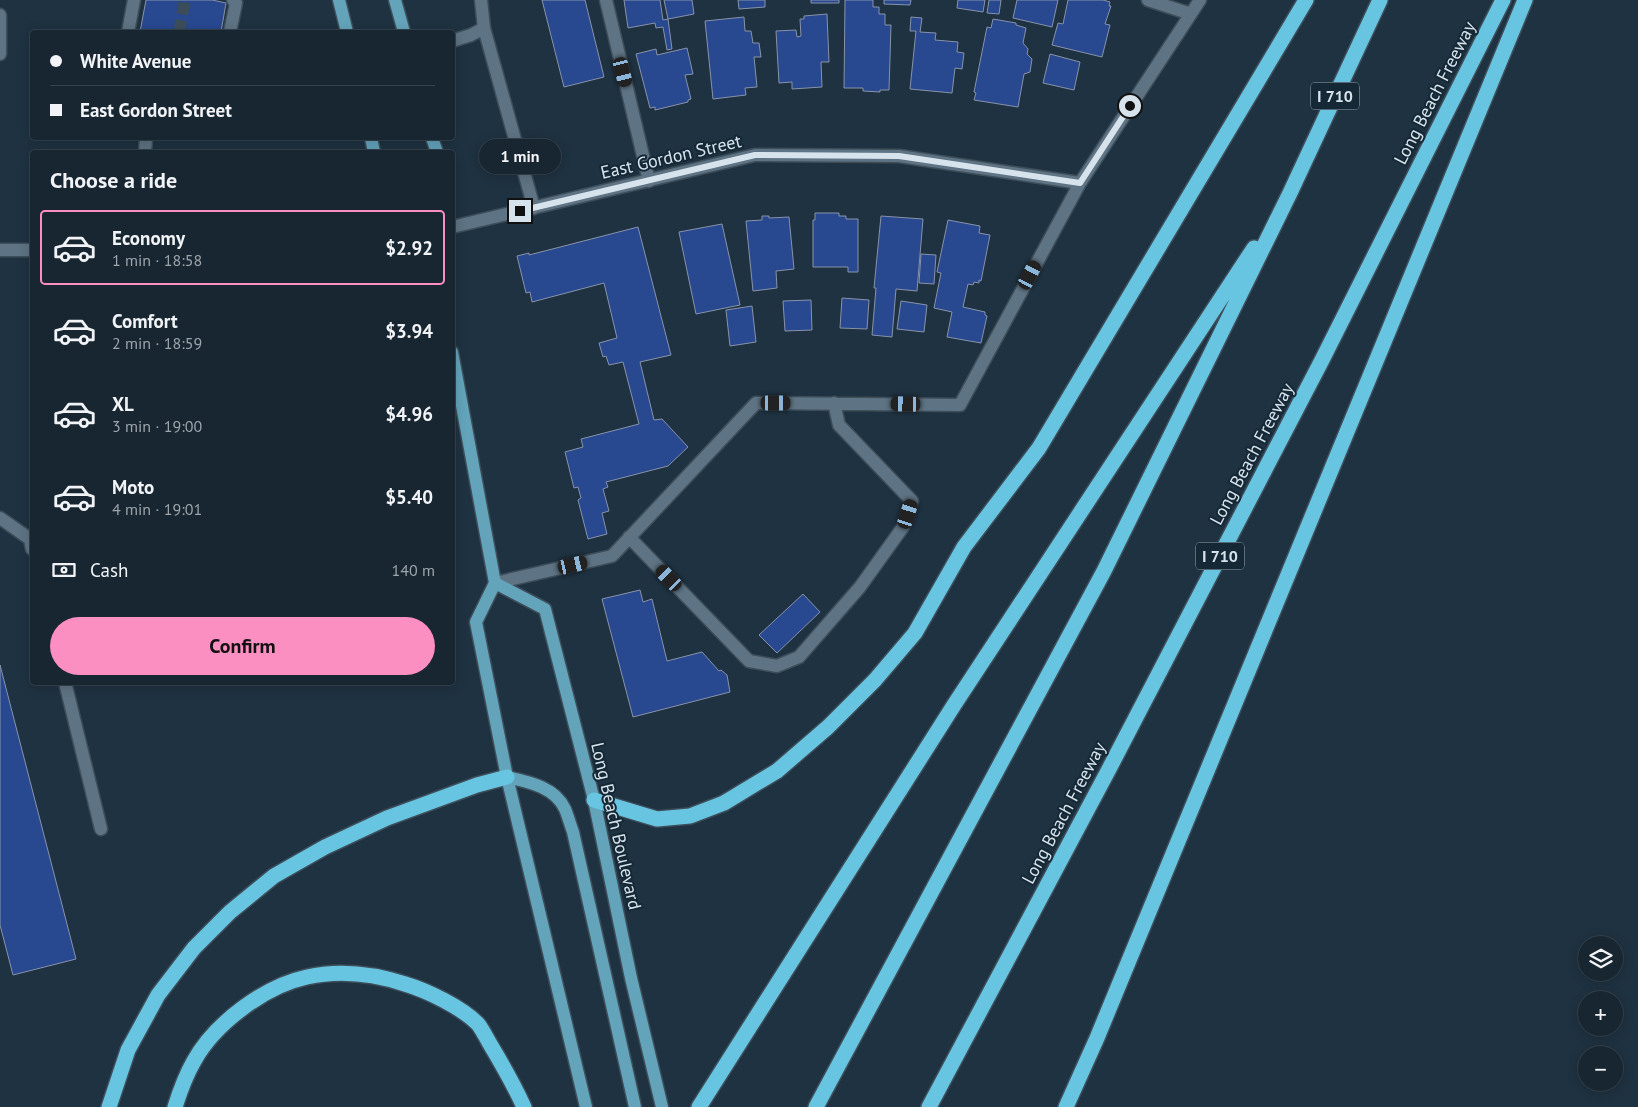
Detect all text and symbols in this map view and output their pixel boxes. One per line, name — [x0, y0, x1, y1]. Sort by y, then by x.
street label: Long Beach Freeway — [1389, 17, 1481, 168]
text: White Avenue — [80, 49, 191, 73]
car — [612, 56, 633, 88]
road number: I 710 — [1311, 82, 1359, 110]
route start — [1119, 95, 1141, 117]
text: East Gordon Street — [80, 98, 232, 122]
street label: East Gordon Street — [598, 129, 744, 184]
callout: 1 min — [479, 138, 561, 174]
text: 1 min — [500, 146, 540, 166]
text: Choose a ride — [50, 166, 177, 194]
route end — [509, 200, 531, 222]
icon: car — [52, 225, 97, 270]
text: Economy — [112, 226, 185, 250]
text: $2.92 — [385, 236, 433, 260]
text: 1 min · 18:58 — [112, 250, 202, 270]
car — [1016, 258, 1043, 292]
icon: car — [52, 308, 97, 353]
text: Comfort — [112, 309, 178, 333]
text: $3.94 — [385, 319, 433, 343]
text: 2 min · 18:59 — [112, 333, 202, 353]
street label: Long Beach Freeway — [1204, 378, 1299, 529]
icon: car — [52, 391, 97, 436]
text: XL — [112, 392, 134, 416]
car — [761, 396, 791, 411]
car — [890, 396, 921, 412]
text: $4.96 — [385, 402, 433, 426]
text: 3 min · 19:00 — [112, 416, 202, 436]
icon: car — [52, 474, 97, 519]
text: Moto — [112, 475, 154, 499]
text: $5.40 — [385, 485, 433, 509]
car — [896, 497, 919, 531]
text: 4 min · 19:01 — [112, 499, 202, 519]
road number: I 710 — [1196, 542, 1244, 570]
car — [556, 554, 589, 576]
icon: cash — [50, 556, 78, 584]
text: Cash — [90, 558, 128, 582]
text: 140 m — [392, 560, 435, 580]
car — [653, 562, 684, 594]
button: Confirm — [50, 617, 435, 675]
street label: Long Beach Freeway — [1016, 737, 1111, 888]
street label: Long Beach Boulevard — [586, 740, 647, 912]
map controls — [1578, 936, 1623, 1091]
button: layers — [1578, 936, 1623, 981]
button: + — [1578, 991, 1623, 1036]
button: − — [1578, 1046, 1623, 1091]

